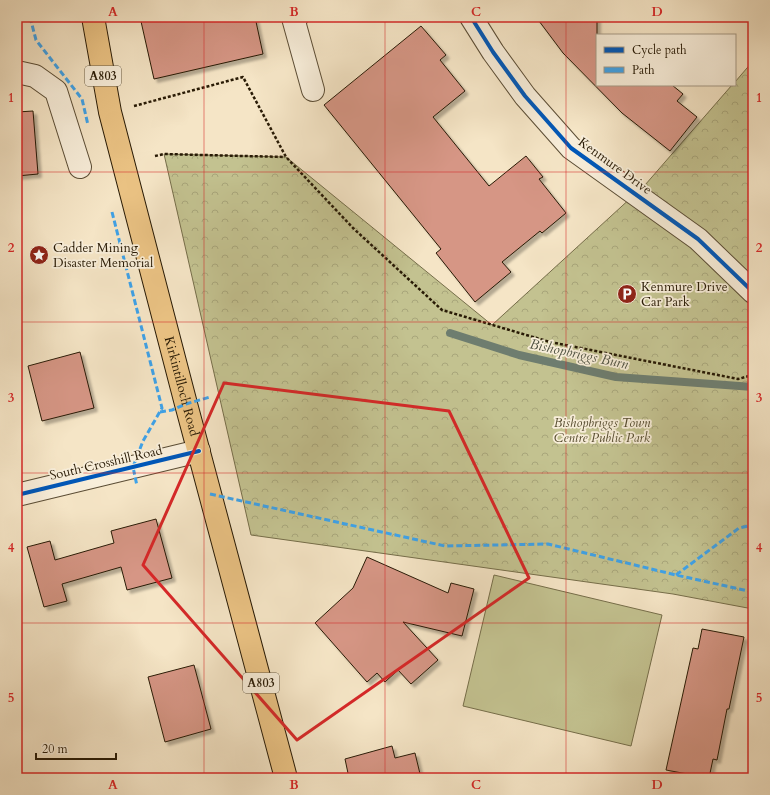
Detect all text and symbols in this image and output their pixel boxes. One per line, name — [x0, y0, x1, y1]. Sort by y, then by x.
text: A — [108, 3, 118, 21]
text: B — [289, 3, 299, 21]
text: C — [471, 3, 481, 21]
text: D — [651, 3, 663, 21]
legend — [596, 34, 736, 86]
text: Cycle path — [632, 42, 687, 58]
text: Path — [632, 62, 655, 78]
road number: A803 — [85, 66, 121, 86]
text: 1 — [8, 89, 14, 107]
text: 1 — [756, 89, 762, 107]
street label: Kenmure Drive — [575, 133, 655, 199]
text: 2 — [8, 239, 15, 257]
place label: Cadder Mining Disaster Memorial — [53, 239, 154, 272]
text: 2 — [756, 239, 763, 257]
place icon: Cadder Mining Disaster Memorial — [28, 244, 50, 266]
place label: Kenmure Drive Car Park — [641, 278, 728, 311]
parking icon: Kenmure Drive Car Park — [616, 283, 638, 305]
street label: Kirkintilloch Road — [160, 334, 203, 438]
water label: Bishopbriggs Burn — [528, 334, 630, 374]
text: 3 — [8, 389, 15, 407]
text: 3 — [756, 389, 763, 407]
park label: Bishopbriggs Town Centre Public Park — [554, 414, 651, 447]
street label: South Crosshill Road — [48, 441, 164, 485]
text: 4 — [8, 539, 15, 557]
text: 4 — [756, 539, 763, 557]
road number: A803 — [243, 673, 279, 693]
text: 5 — [8, 689, 14, 707]
text: 5 — [756, 689, 762, 707]
scale bar — [36, 735, 116, 761]
text: 20 m — [42, 741, 69, 757]
text: A — [108, 776, 118, 794]
text: B — [289, 776, 299, 794]
text: C — [471, 776, 481, 794]
text: D — [651, 776, 663, 794]

